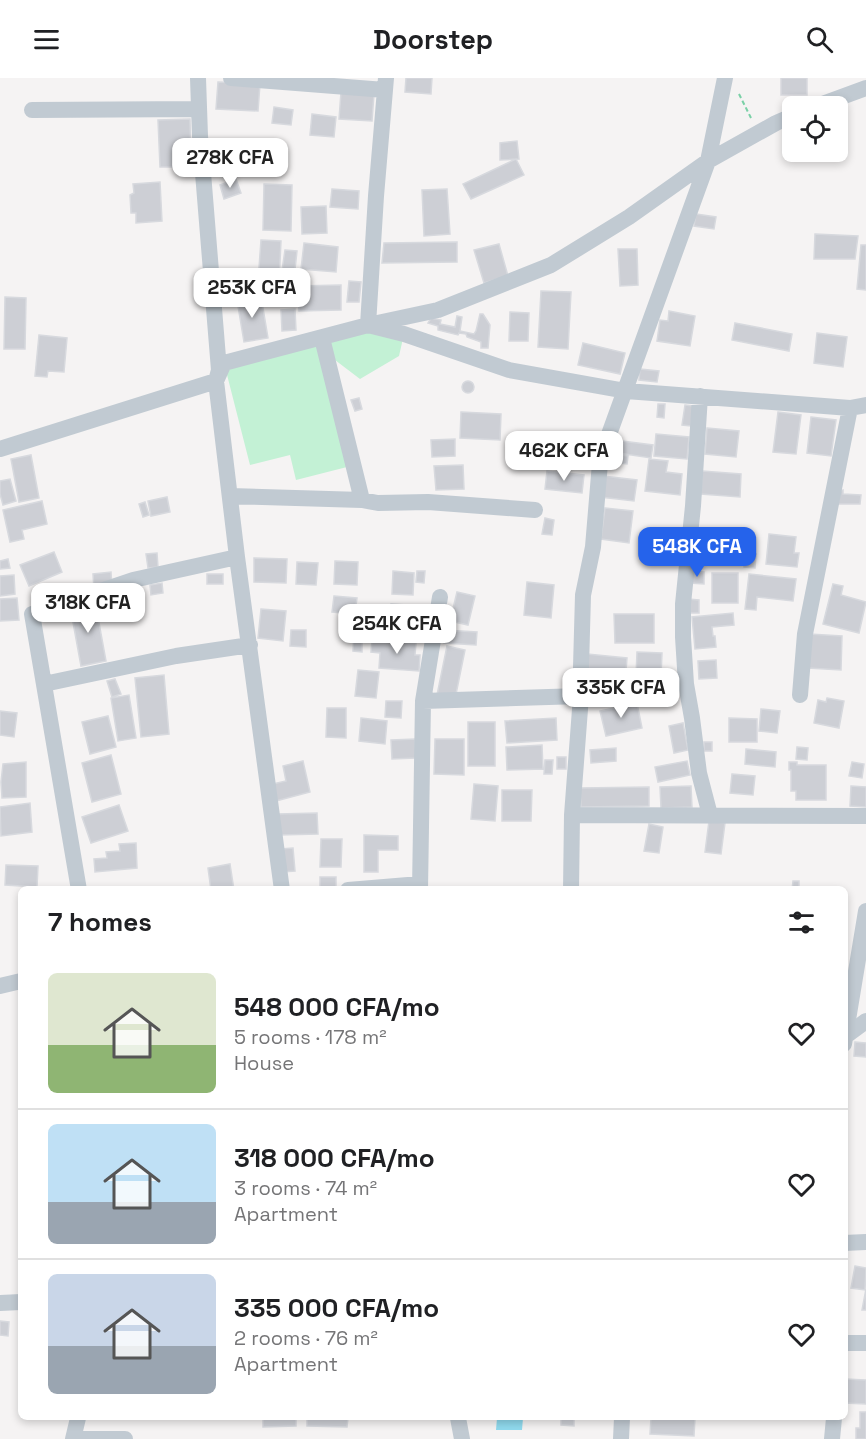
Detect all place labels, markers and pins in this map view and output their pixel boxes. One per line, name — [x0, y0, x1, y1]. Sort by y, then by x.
pin: 278K CFA — [168, 138, 292, 189]
pin: 253K CFA — [190, 268, 314, 319]
pin: 462K CFA — [502, 431, 626, 482]
pin: 548K CFA — [635, 527, 759, 578]
pin: 318K CFA — [26, 583, 150, 634]
pin: 254K CFA — [335, 604, 459, 655]
pin: 335K CFA — [559, 668, 683, 719]

